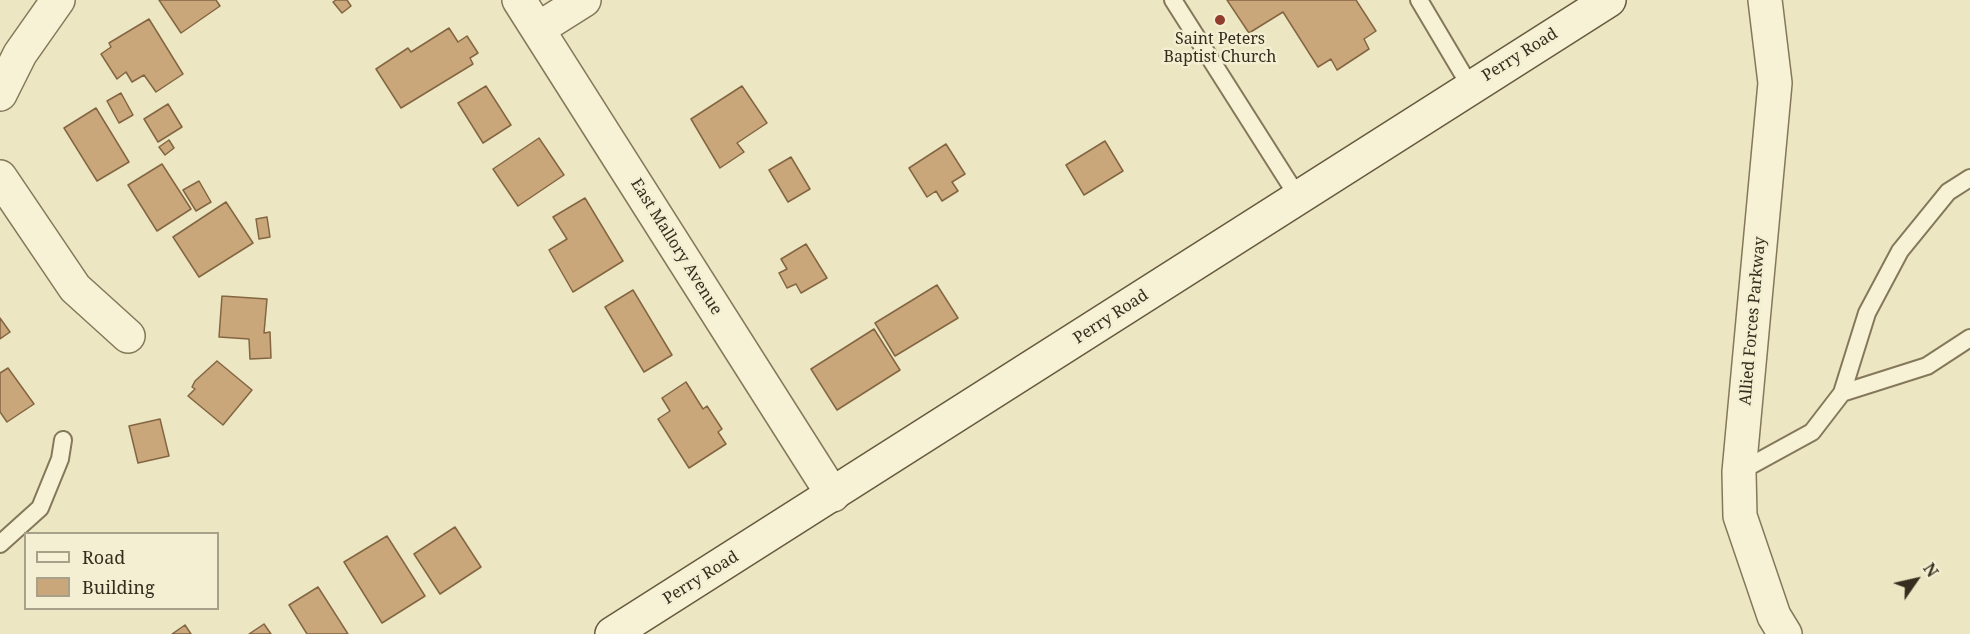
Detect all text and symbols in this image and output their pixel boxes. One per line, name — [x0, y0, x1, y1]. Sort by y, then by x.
marker: Saint Peters Baptist Church — [1213, 13, 1227, 27]
street label: Perry Road — [1479, 24, 1561, 86]
place label: Saint Peters Baptist Church — [1164, 29, 1276, 67]
street label: East Mallory Avenue — [626, 175, 726, 319]
street label: Allied Forces Parkway — [1736, 236, 1770, 406]
street label: Perry Road — [1070, 286, 1152, 348]
legend — [24, 532, 219, 610]
text: Road — [82, 545, 125, 569]
street label: Perry Road — [660, 547, 742, 609]
north arrow — [1886, 550, 1946, 610]
text: N — [1918, 559, 1944, 581]
text: Building — [82, 575, 155, 599]

